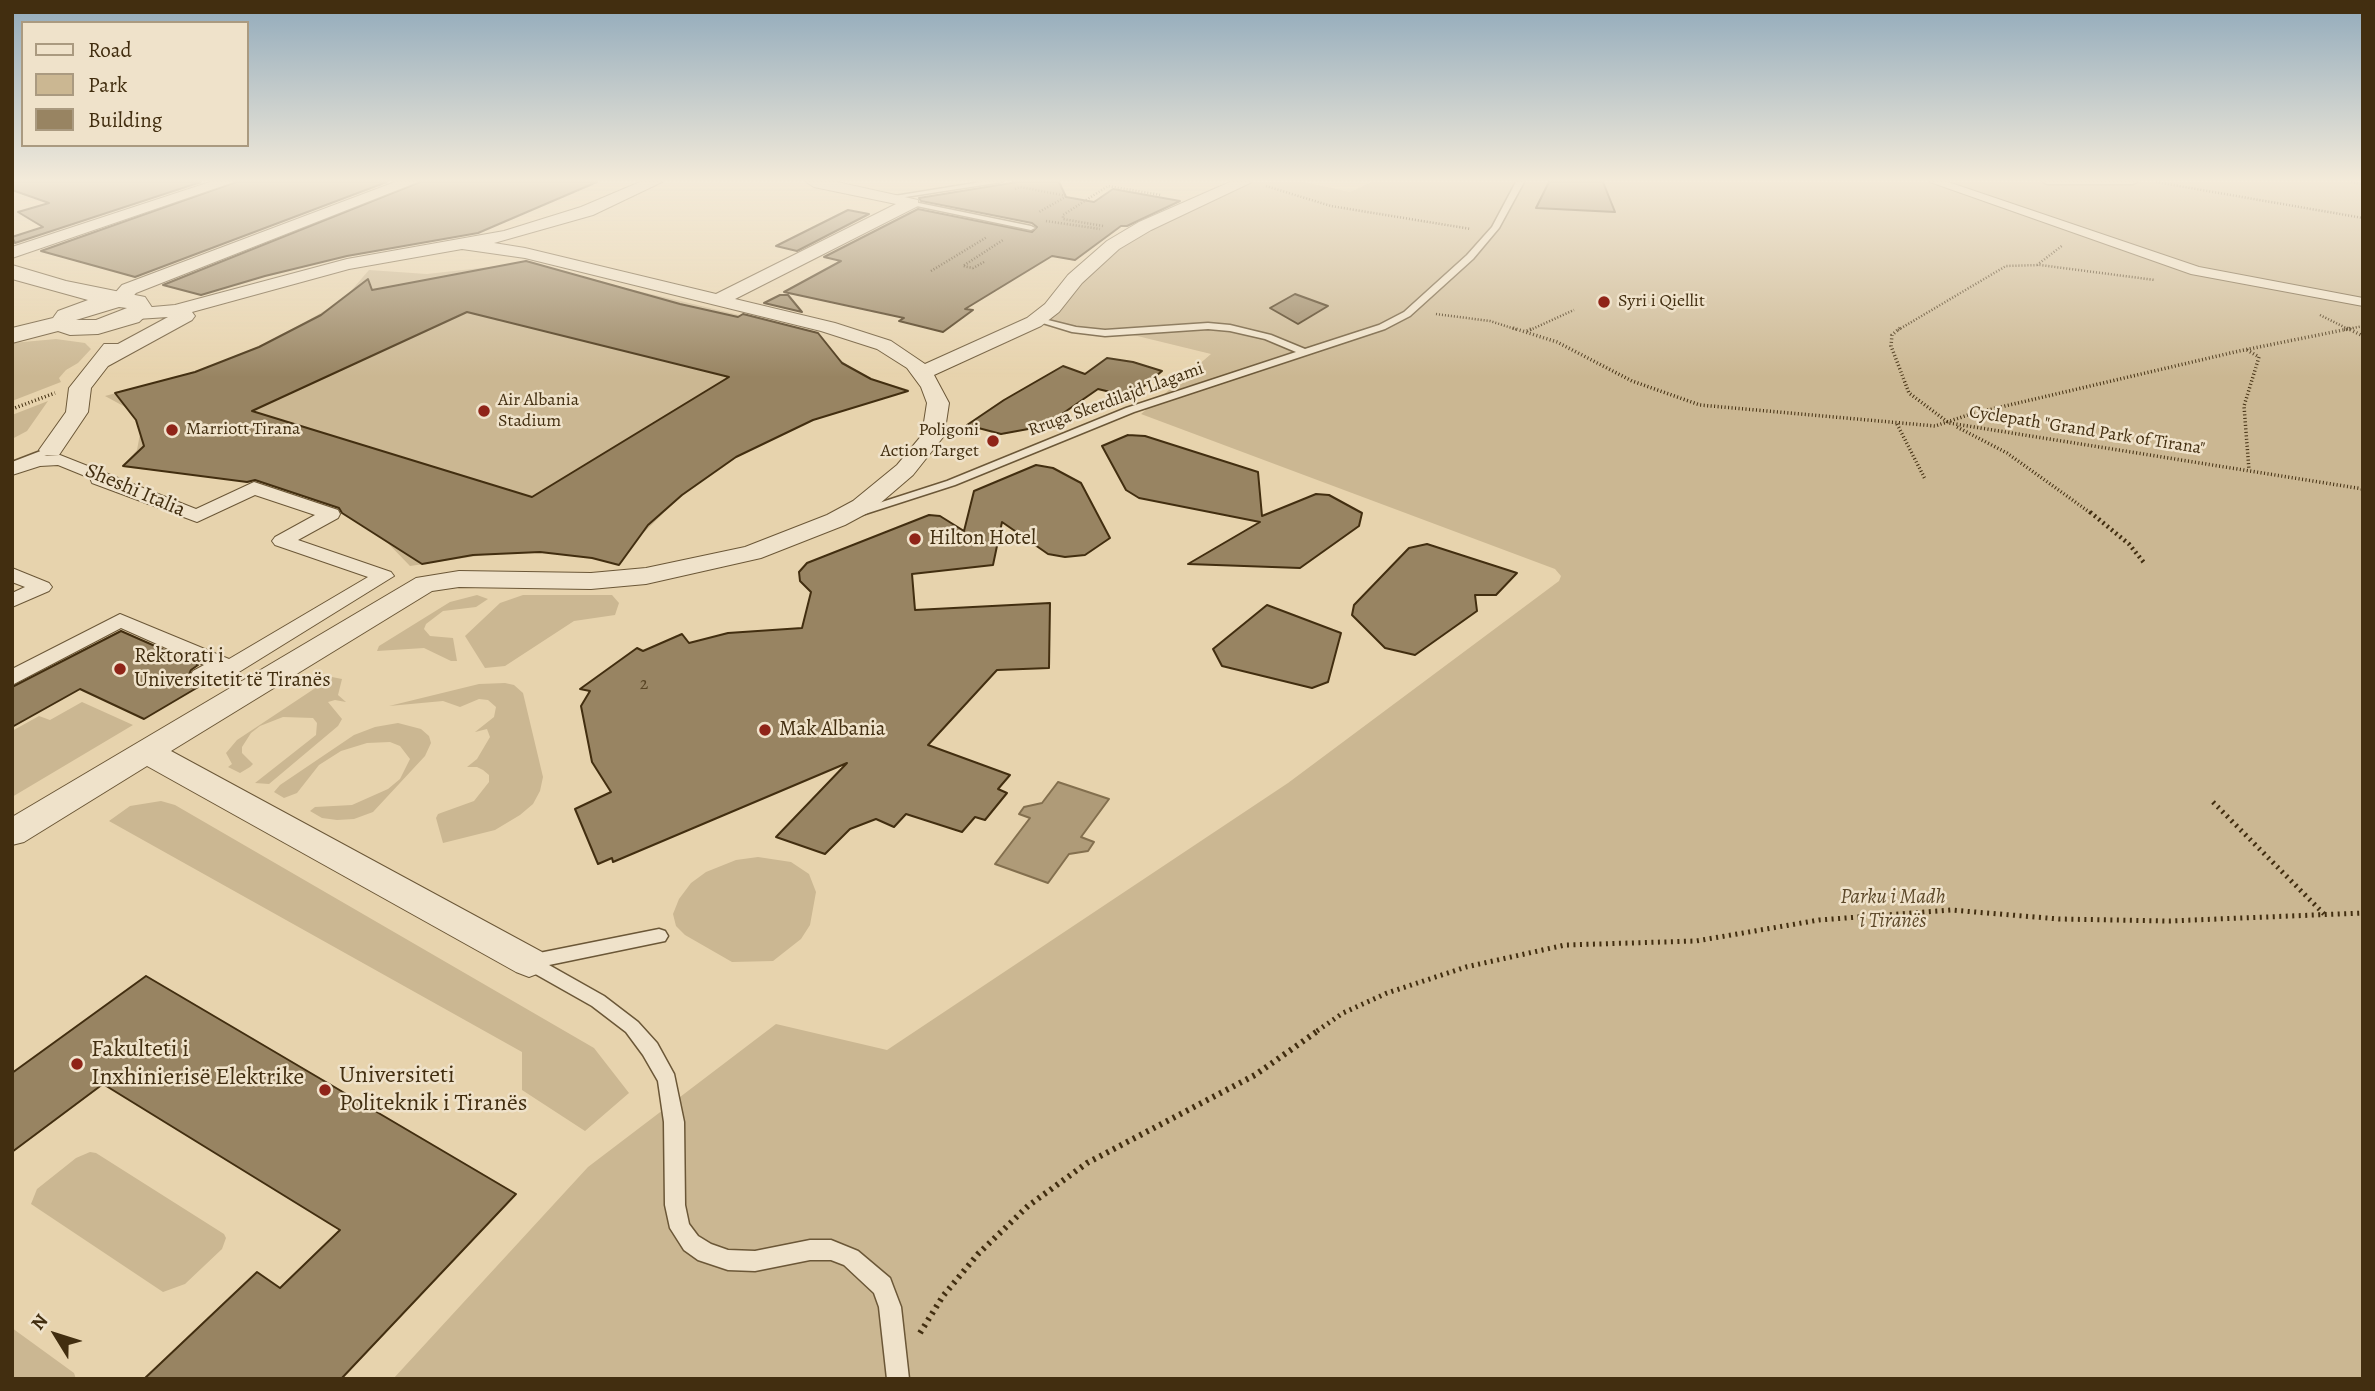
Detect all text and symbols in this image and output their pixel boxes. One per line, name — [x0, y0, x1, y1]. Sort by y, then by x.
legend — [21, 21, 248, 147]
text: Road — [88, 36, 132, 64]
text: Park — [88, 71, 127, 99]
text: Building — [88, 106, 162, 134]
place label: Syri i Qiellit — [1618, 291, 1705, 313]
marker: Syri i Qiellit — [1596, 294, 1612, 310]
street label: Rruga Skerdilajd Llagami — [1025, 358, 1207, 442]
place label: Air Albania Stadium — [498, 390, 579, 432]
street label: Cyclepath "Grand Park of Tirana" — [1967, 402, 2207, 460]
marker: Air Albania Stadium — [476, 403, 492, 419]
place label: Marriott Tirana — [186, 419, 300, 441]
place label: Poligoni Action Target — [880, 420, 979, 462]
marker: Marriott Tirana — [164, 422, 180, 438]
marker: Poligoni Action Target — [985, 433, 1001, 449]
street label: Sheshi Italia — [81, 459, 189, 523]
place label: Hilton Hotel — [929, 526, 1036, 552]
marker: Hilton Hotel — [907, 531, 923, 547]
place label: Rektorati i Universitetit të Tiranës — [134, 644, 331, 694]
marker: Rektorati i Universitetit të Tiranës — [112, 661, 128, 677]
house number: 2 — [640, 674, 648, 696]
place label: Mak Albania — [779, 717, 886, 743]
marker: Mak Albania — [757, 722, 773, 738]
park label: Parku i Madh i Tiranës — [1840, 885, 1946, 935]
place label: Fakulteti i Inxhinierisë Elektrike — [91, 1036, 304, 1092]
marker: Fakulteti i Inxhinierisë Elektrike — [69, 1056, 85, 1072]
place label: Universiteti Politeknik i Tiranës — [339, 1062, 527, 1118]
marker: Universiteti Politeknik i Tiranës — [317, 1082, 333, 1098]
north arrow — [21, 1300, 91, 1370]
text: N — [25, 1309, 54, 1336]

